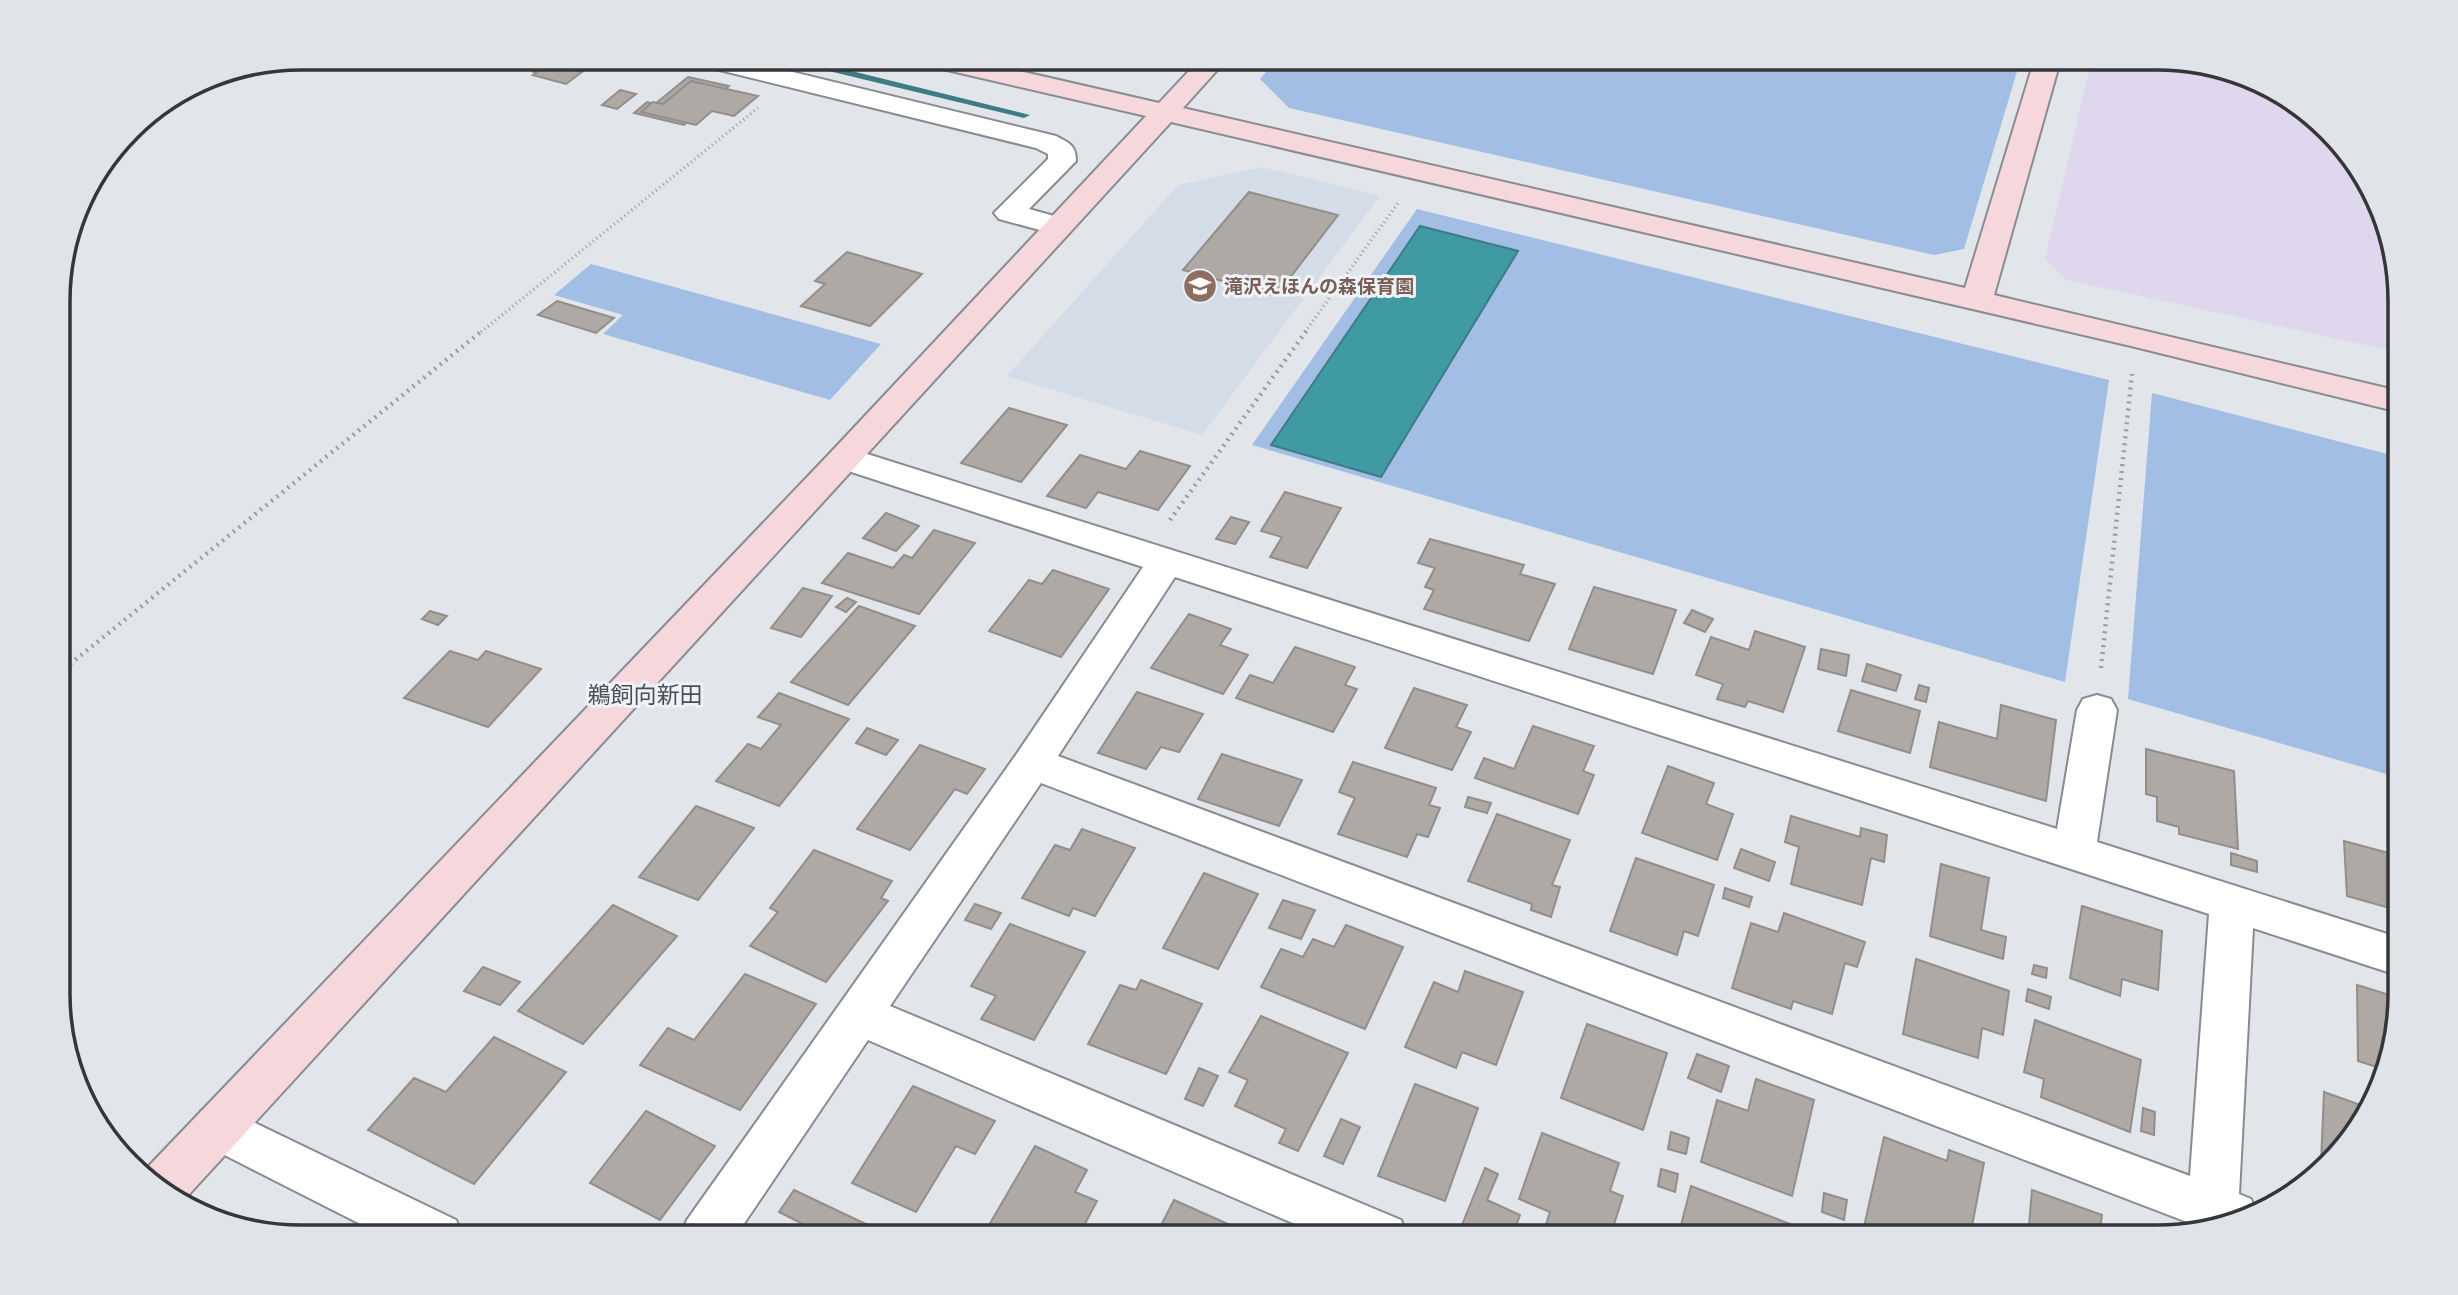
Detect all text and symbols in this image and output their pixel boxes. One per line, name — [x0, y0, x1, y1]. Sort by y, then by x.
school or university icon: 滝沢えほんの森保育園 — [1181, 267, 1219, 305]
place label: 滝沢えほんの森保育園 — [1224, 273, 1414, 299]
district label: 鵜飼向新田 — [588, 678, 703, 710]

